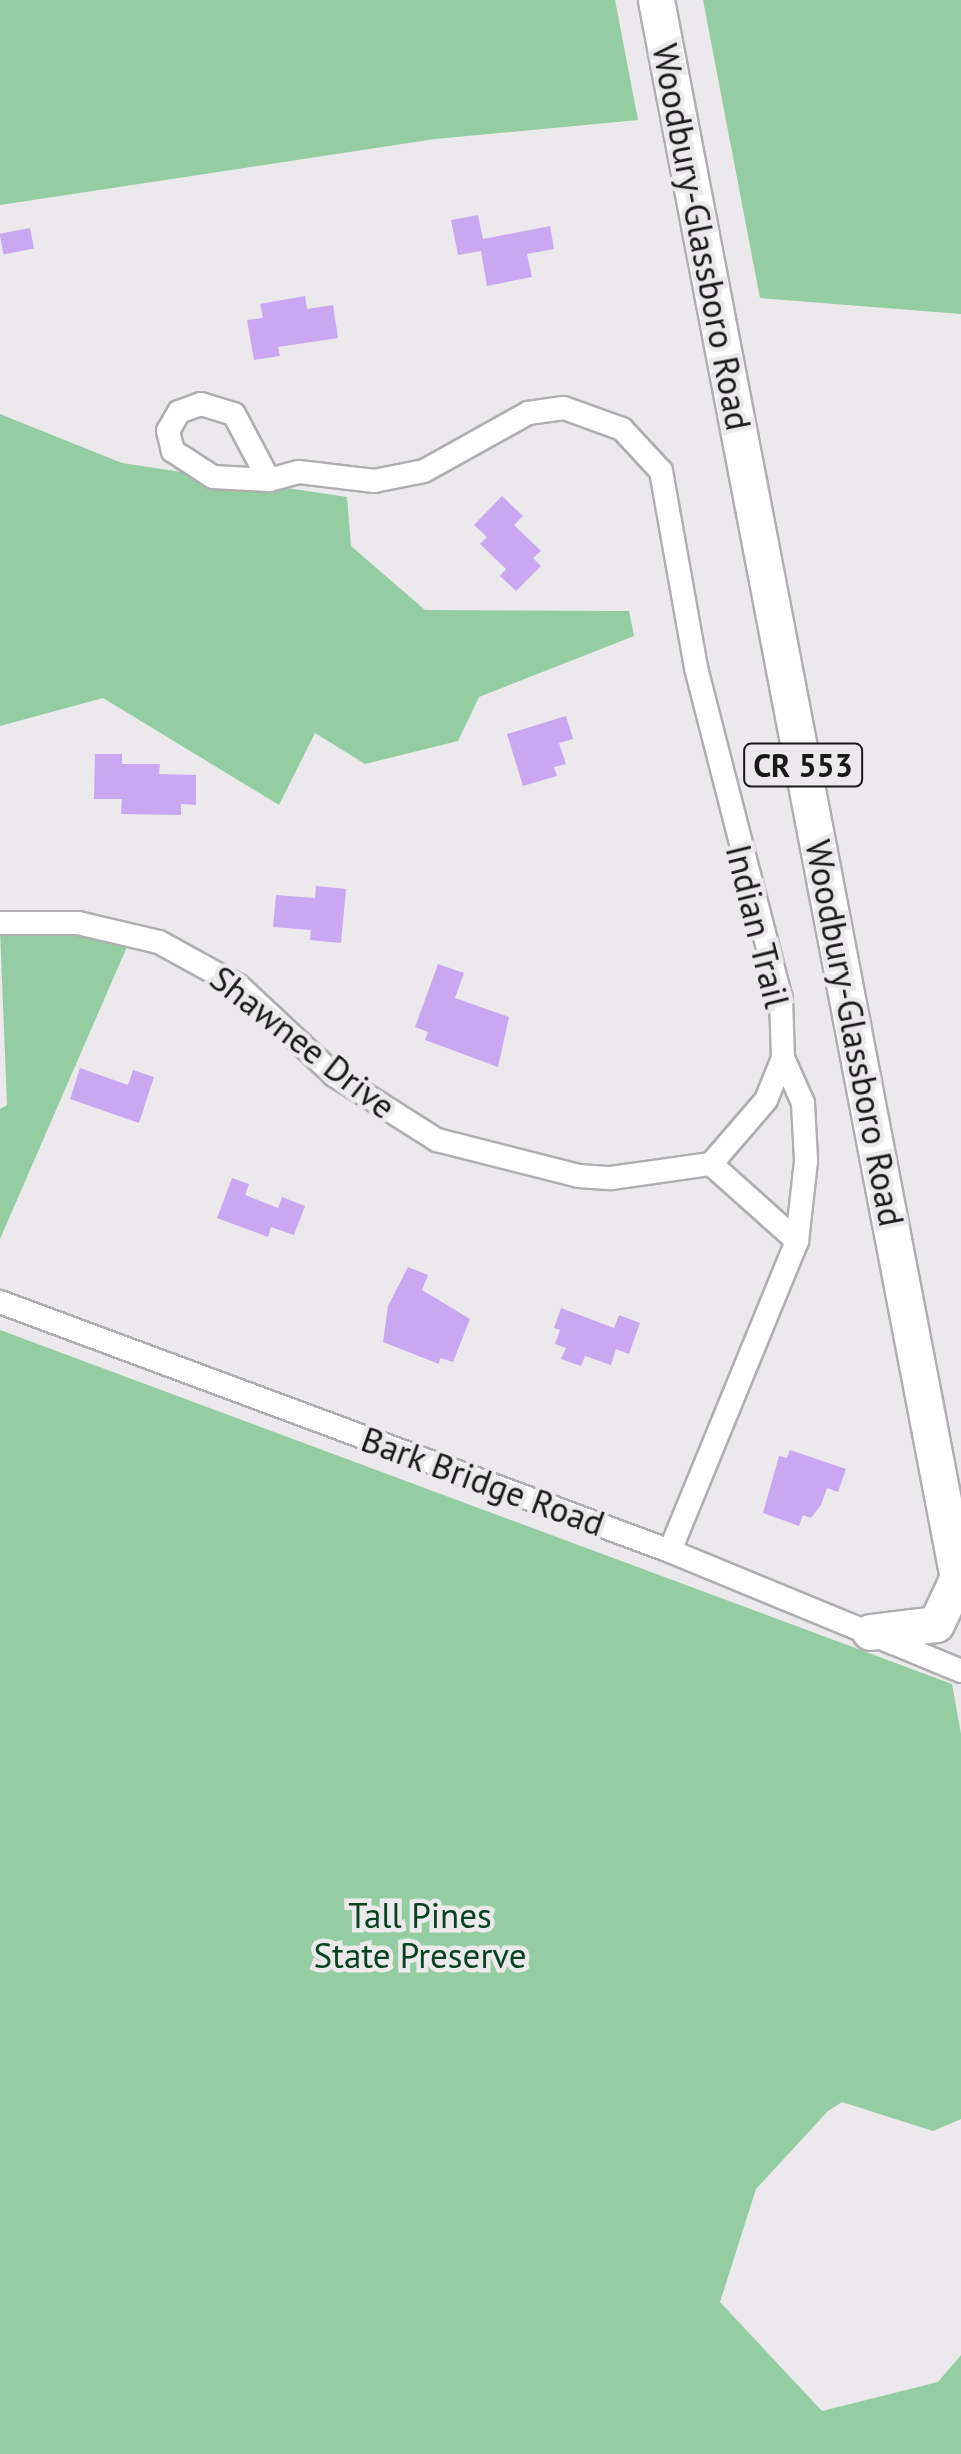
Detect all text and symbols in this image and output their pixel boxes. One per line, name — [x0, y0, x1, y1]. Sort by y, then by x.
street label: Woodbury-Glassboro Road — [644, 40, 760, 434]
road number: CR 553 — [743, 738, 863, 792]
street label: Woodbury-Glassboro Road — [797, 836, 913, 1230]
street label: Indian Trail — [717, 839, 799, 1013]
street label: Shawnee Drive — [202, 957, 404, 1127]
street label: Bark Bridge Road — [355, 1417, 611, 1545]
park label: Tall Pines State Preserve — [313, 1894, 527, 1976]

